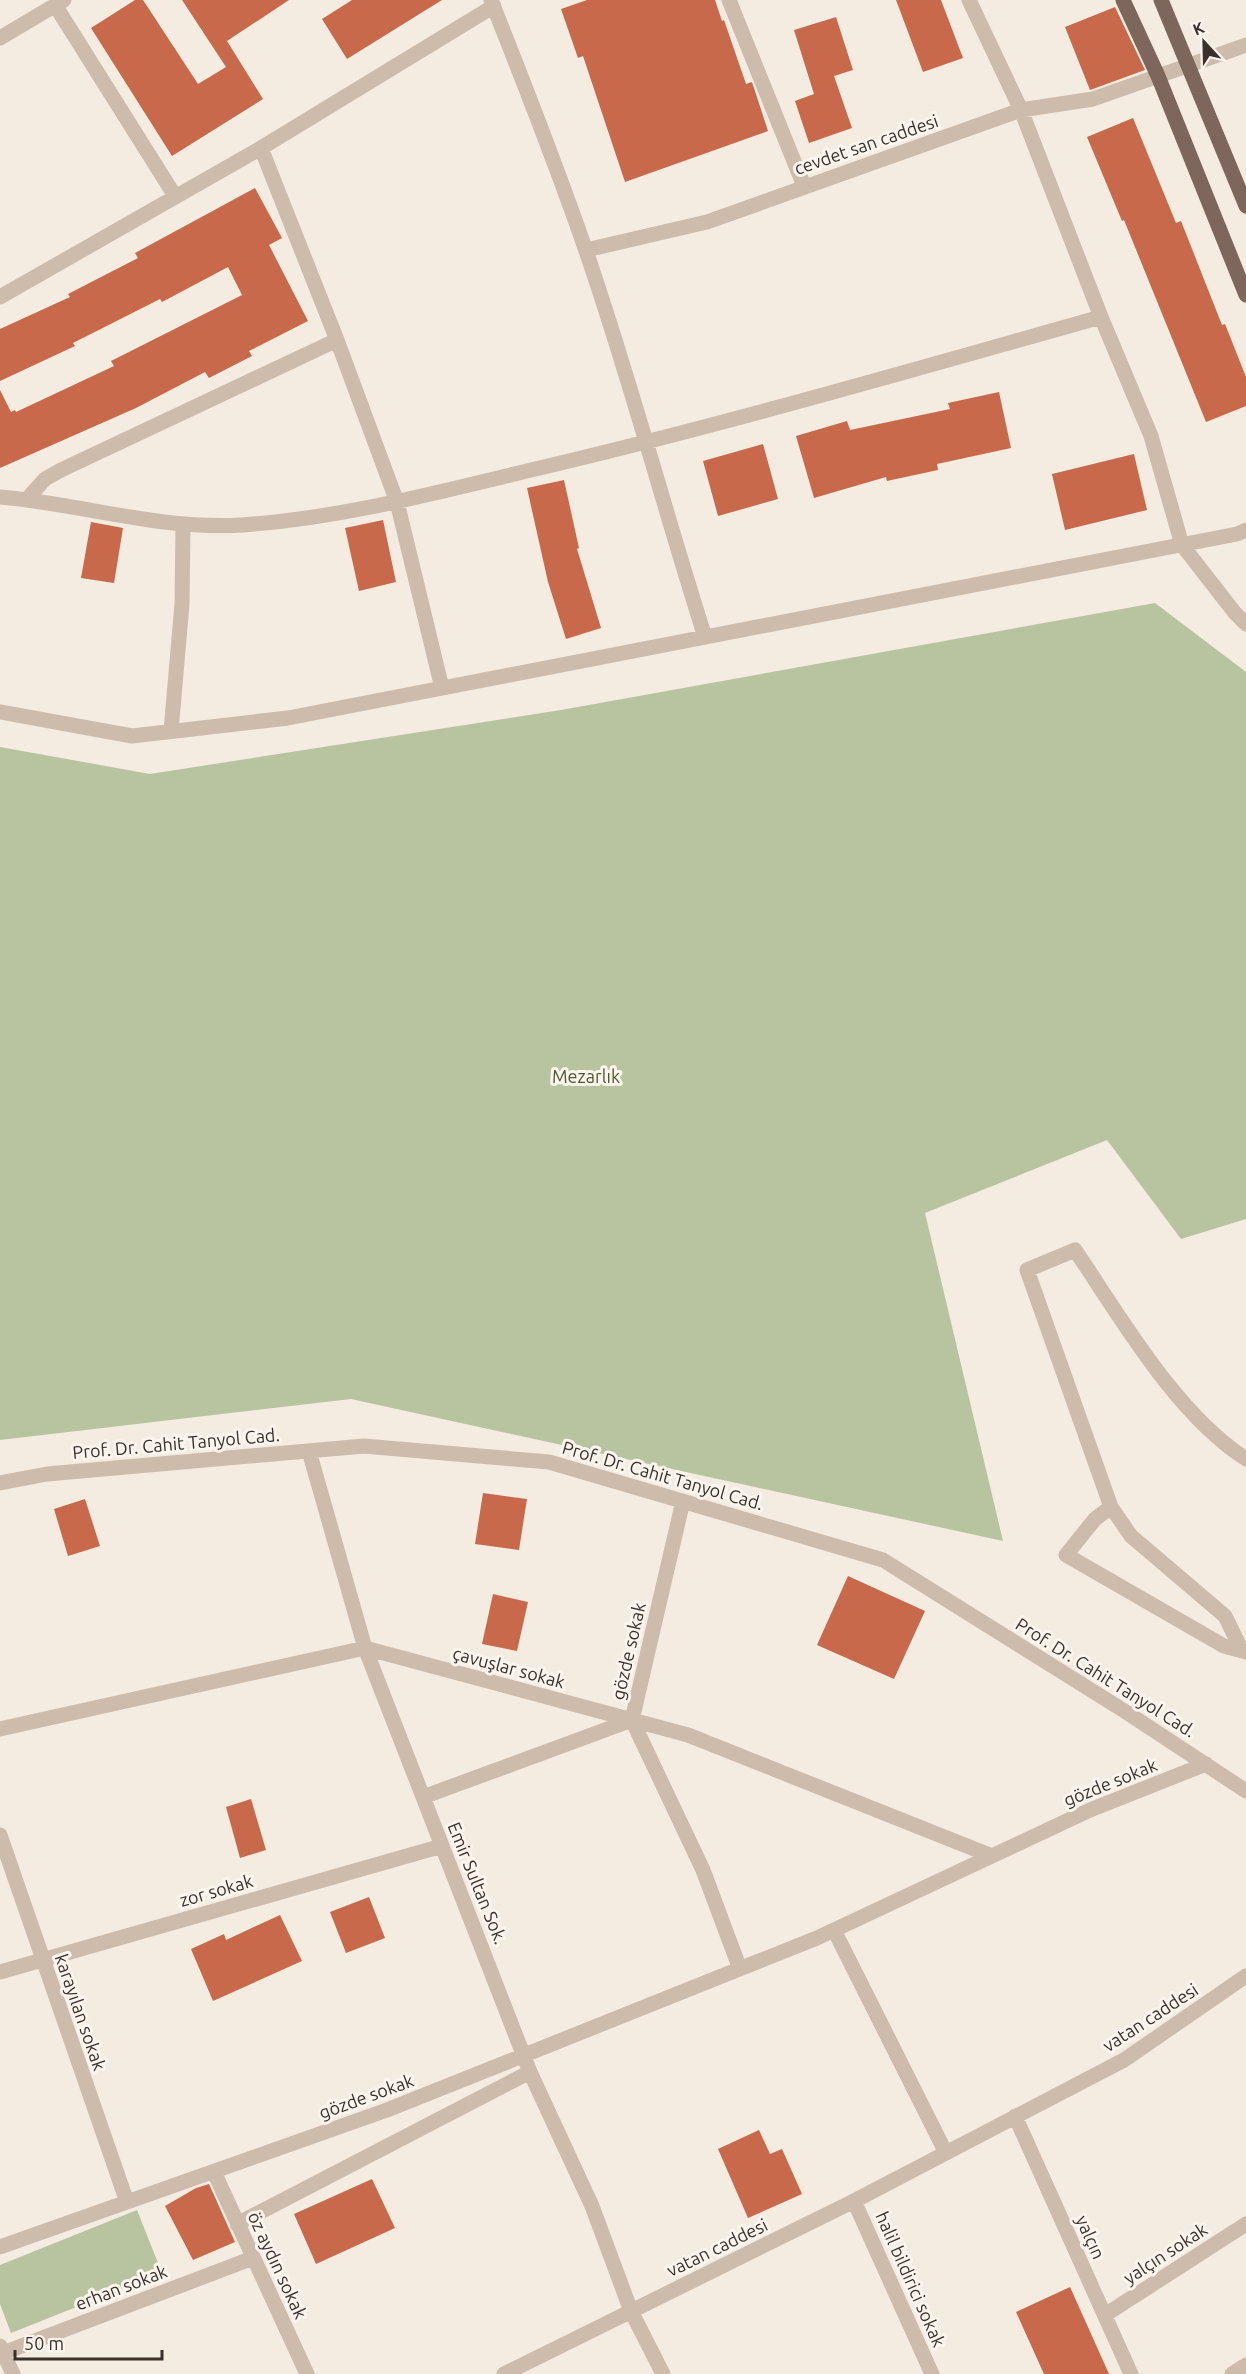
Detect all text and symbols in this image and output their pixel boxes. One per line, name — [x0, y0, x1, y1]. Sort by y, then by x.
north arrow — [1174, 12, 1234, 72]
text: K — [1190, 18, 1207, 38]
street label: cevdet san caddesi — [791, 110, 941, 178]
park label: Mezarlık — [552, 1066, 620, 1086]
street label: Prof. Dr. Cahit Tanyol Cad. — [71, 1424, 281, 1462]
street label: Prof. Dr. Cahit Tanyol Cad. — [560, 1437, 766, 1513]
street label: gözde sokak — [607, 1600, 649, 1702]
street label: Prof. Dr. Cahit Tanyol Cad. — [1012, 1613, 1200, 1741]
street label: çavuşlar sokak — [451, 1642, 567, 1692]
street label: gözde sokak — [1060, 1754, 1160, 1810]
street label: Emir Sultan Sok. — [444, 1819, 512, 1947]
street label: zor sokak — [177, 1870, 255, 1910]
street label: karayılan sokak — [52, 1951, 110, 2073]
street label: vatan caddesi — [1099, 1979, 1201, 2055]
street label: gözde sokak — [316, 2070, 416, 2122]
street label: öz aydın sokak — [244, 2208, 312, 2322]
street label: halil bildirici sokak — [872, 2208, 950, 2350]
street label: yalçın — [1073, 2212, 1109, 2262]
street label: vatan caddesi — [663, 2214, 771, 2280]
street label: yalçın sokak — [1119, 2219, 1211, 2287]
street label: erhan sokak — [72, 2260, 170, 2314]
scale bar — [15, 2323, 162, 2361]
text: 50 m — [24, 2333, 64, 2353]

